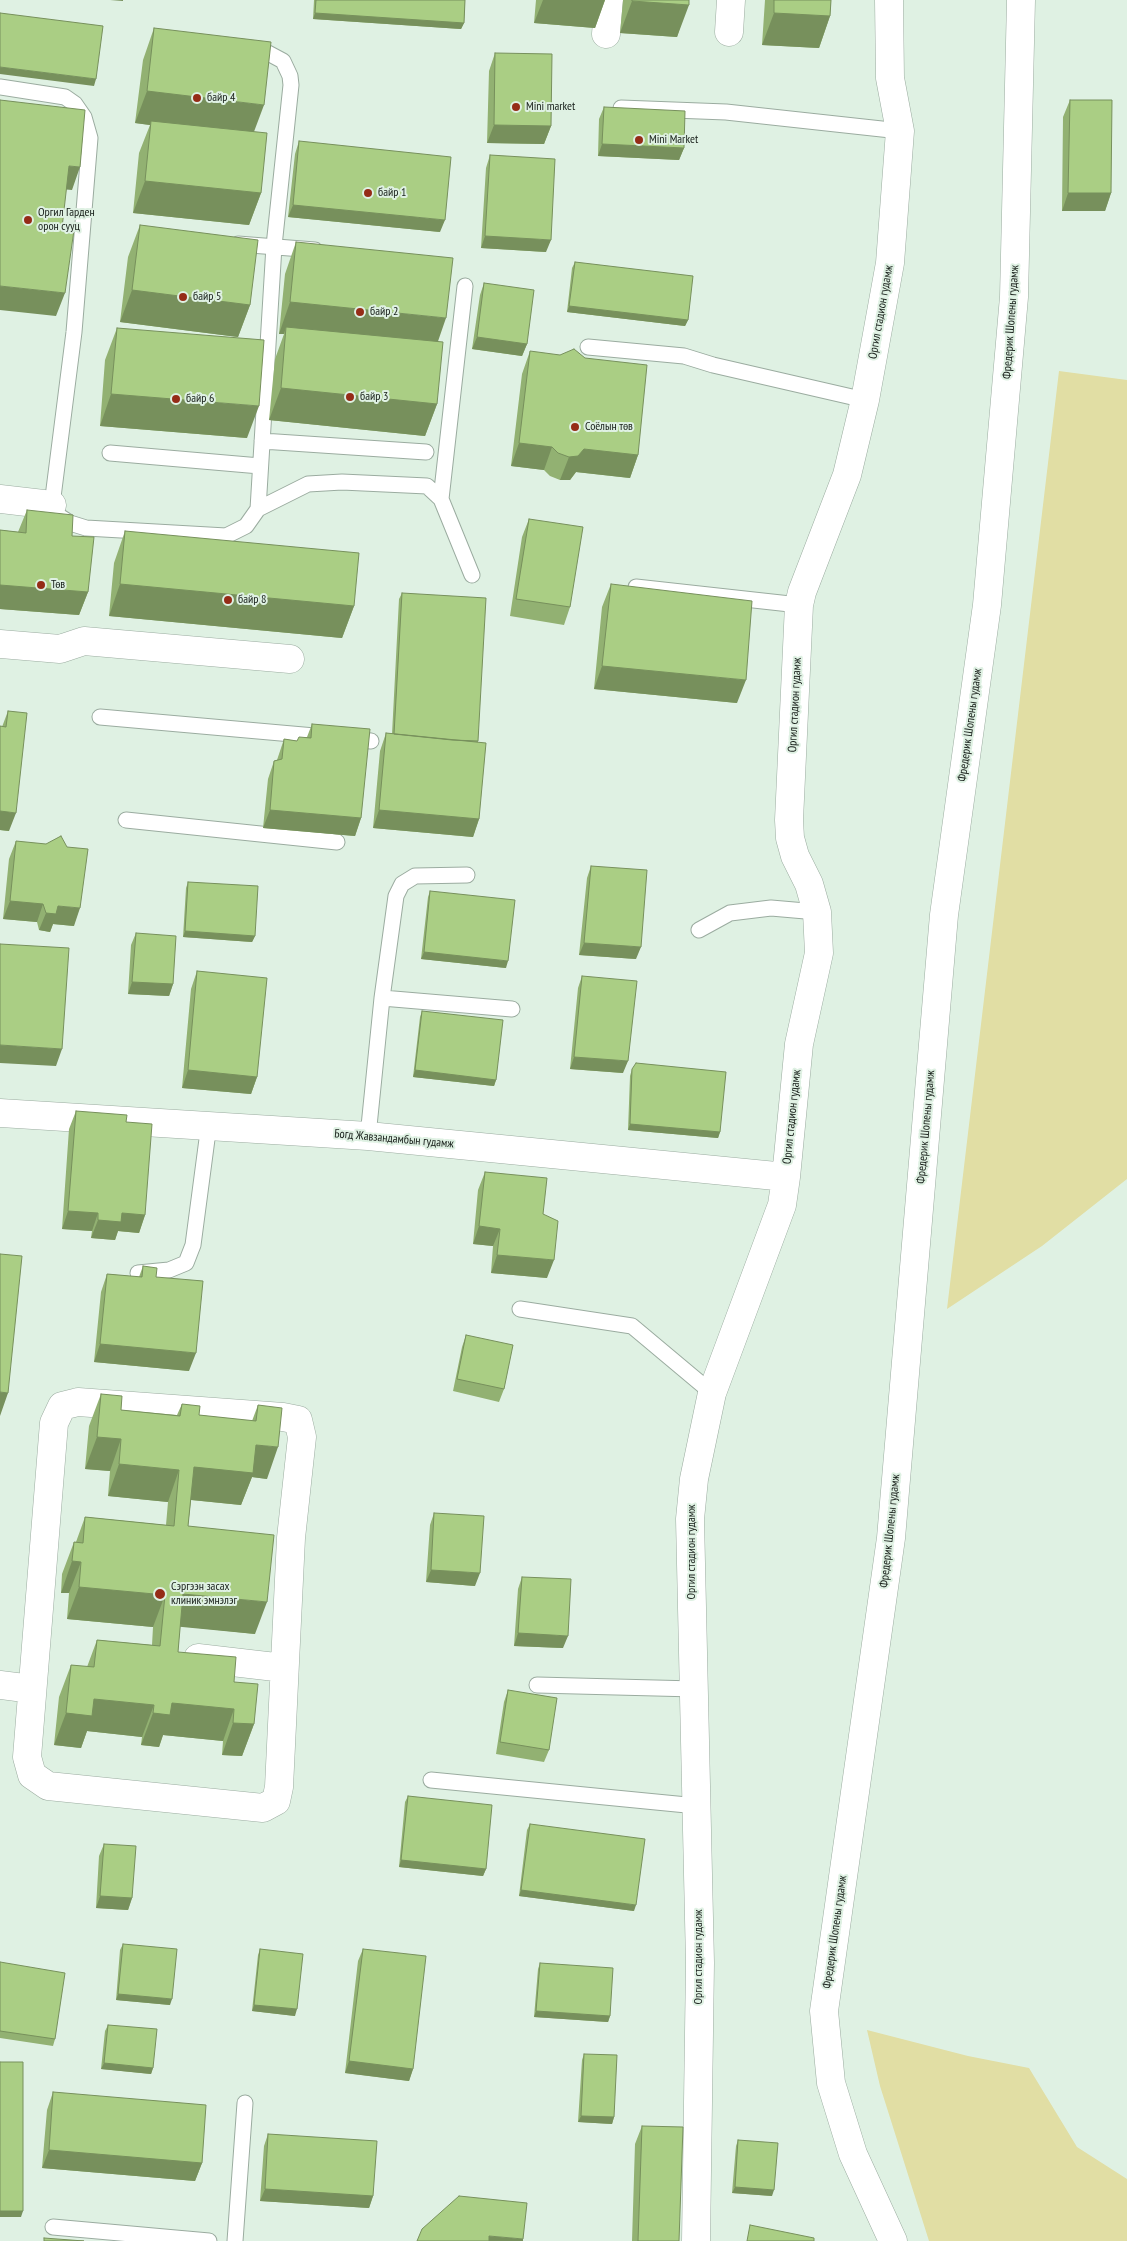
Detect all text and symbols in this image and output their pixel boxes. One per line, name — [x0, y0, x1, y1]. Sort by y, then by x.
place label: байр 4 — [207, 91, 235, 105]
marker: байр 4 — [191, 92, 203, 104]
place label: Mini market — [526, 100, 575, 114]
marker: Mini market — [510, 101, 522, 113]
place label: Mini Market — [649, 133, 698, 147]
marker: Mini Market — [633, 134, 645, 146]
place label: байр 1 — [378, 186, 406, 200]
marker: байр 1 — [362, 187, 374, 199]
place label: Оргил Гарден орон сууц — [38, 206, 95, 234]
marker: Оргил Гарден орон сууц — [22, 214, 34, 226]
street label: Оргил стадион гудамж — [866, 264, 896, 360]
street label: Фредерик Шопены гудамж — [1000, 265, 1022, 379]
place label: байр 5 — [193, 290, 221, 304]
marker: байр 5 — [177, 291, 189, 303]
place label: байр 2 — [370, 305, 398, 319]
marker: байр 2 — [354, 306, 366, 318]
place label: байр 3 — [360, 390, 388, 404]
marker: байр 3 — [344, 391, 356, 403]
place label: байр 6 — [186, 392, 214, 406]
marker: байр 6 — [170, 393, 182, 405]
place label: Соёлын төв — [585, 420, 633, 434]
marker: Соёлын төв — [569, 421, 581, 433]
place label: Төв — [51, 578, 65, 592]
marker: Төв — [35, 579, 47, 591]
place label: байр 8 — [238, 593, 266, 607]
marker: байр 8 — [222, 594, 234, 606]
street label: Оргил стадион гудамж — [785, 657, 805, 753]
street label: Фредерик Шопены гудамж — [955, 668, 985, 782]
street label: Оргил стадион гудамж — [780, 1069, 804, 1165]
street label: Фредерик Шопены гудамж — [914, 1070, 938, 1184]
street label: Богд Жавзандамбын гудамж — [334, 1127, 454, 1151]
street label: Фредерик Шопены гудамж — [877, 1474, 903, 1588]
street label: Оргил стадион гудамж — [685, 1504, 699, 1600]
place label: Сэргээн засах клиник эмнэлэг — [171, 1580, 237, 1608]
marker: Сэргээн засах клиник эмнэлэг — [153, 1587, 167, 1601]
street label: Фредерик Шопены гудамж — [820, 1875, 850, 1989]
street label: Оргил стадион гудамж — [692, 1909, 706, 2005]

